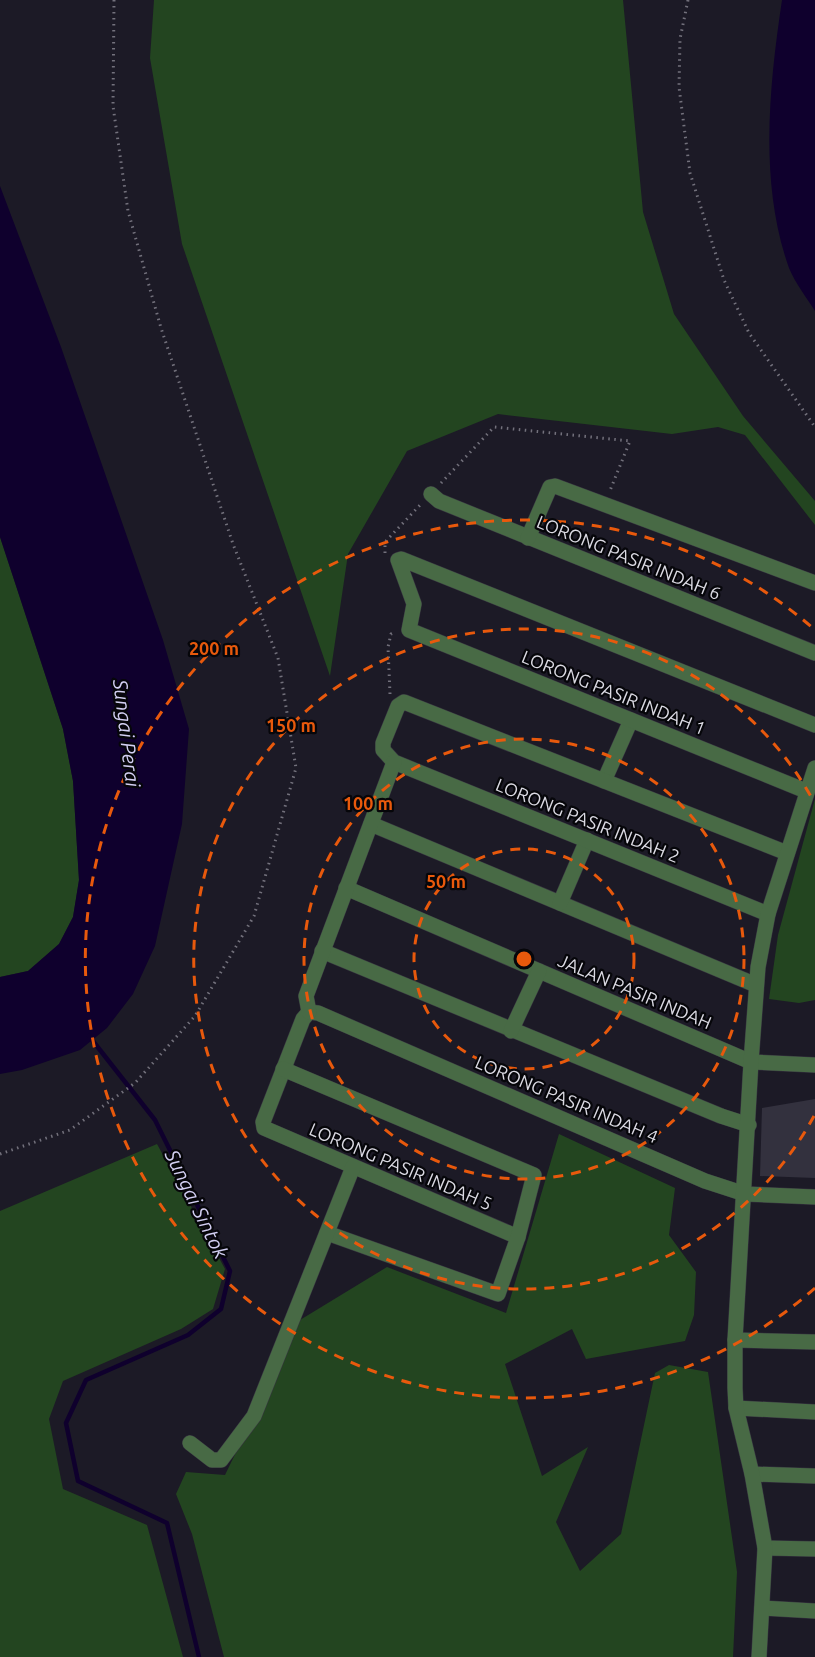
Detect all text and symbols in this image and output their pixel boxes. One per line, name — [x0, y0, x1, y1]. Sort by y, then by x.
street label: LORONG PASIR INDAH 6 — [534, 511, 724, 603]
text: 200 m — [189, 638, 239, 658]
street label: LORONG PASIR INDAH 1 — [519, 646, 709, 738]
water label: Sungai Perai — [109, 677, 145, 789]
text: 150 m — [266, 715, 316, 735]
street label: LORONG PASIR INDAH 2 — [493, 774, 683, 866]
text: 100 m — [343, 793, 393, 813]
text: 50 m — [426, 871, 466, 891]
centre of rings — [514, 949, 534, 969]
street label: JALAN PASIR INDAH — [555, 950, 715, 1032]
street label: LORONG PASIR INDAH 4 — [473, 1051, 661, 1147]
street label: LORONG PASIR INDAH 5 — [307, 1118, 495, 1214]
water label: Sungai Sintok — [160, 1145, 234, 1263]

